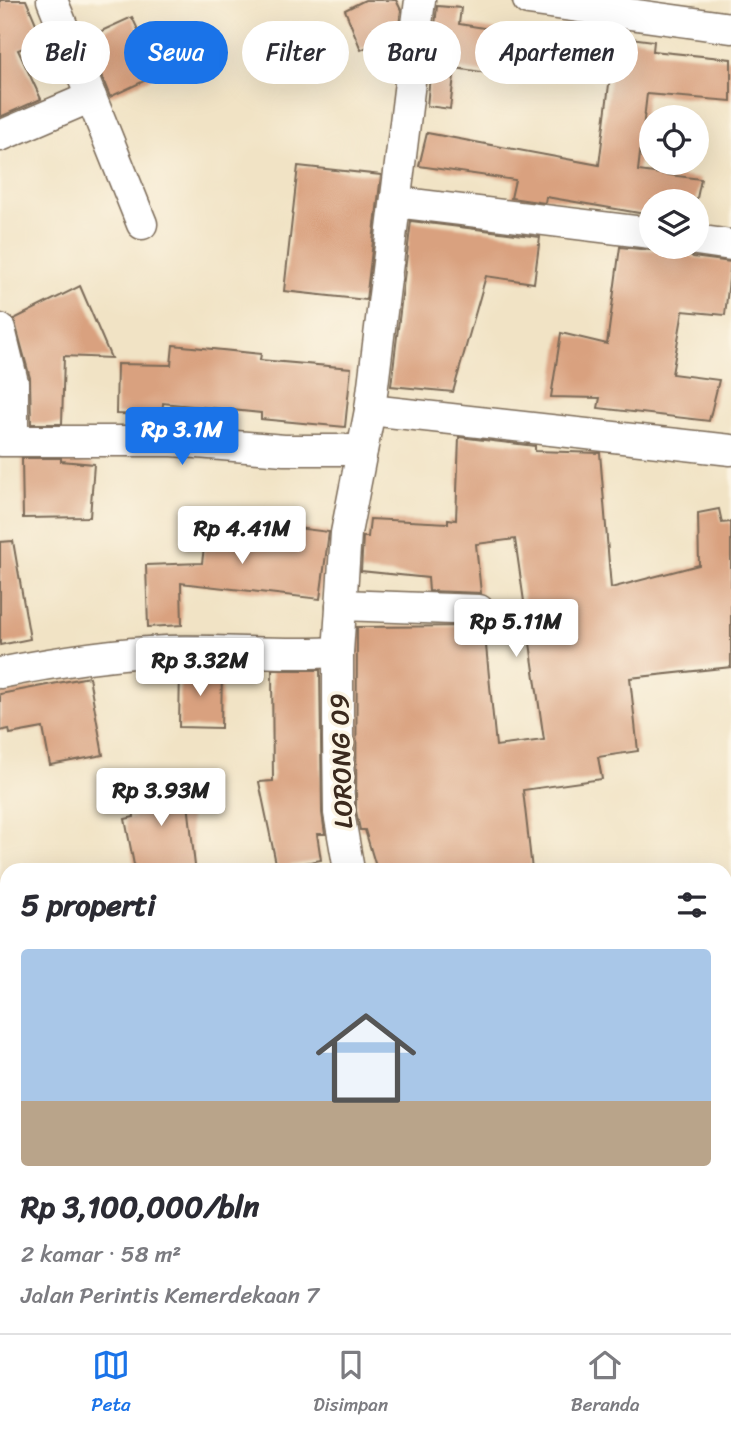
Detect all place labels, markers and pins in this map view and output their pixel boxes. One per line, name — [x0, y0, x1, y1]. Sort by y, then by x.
pin: Rp 3.1M — [117, 407, 247, 467]
pin: Rp 4.41M — [170, 506, 314, 566]
pin: Rp 5.11M — [444, 600, 588, 659]
pin: Rp 3.32M — [128, 638, 272, 698]
pin: Rp 3.93M — [89, 768, 233, 828]

